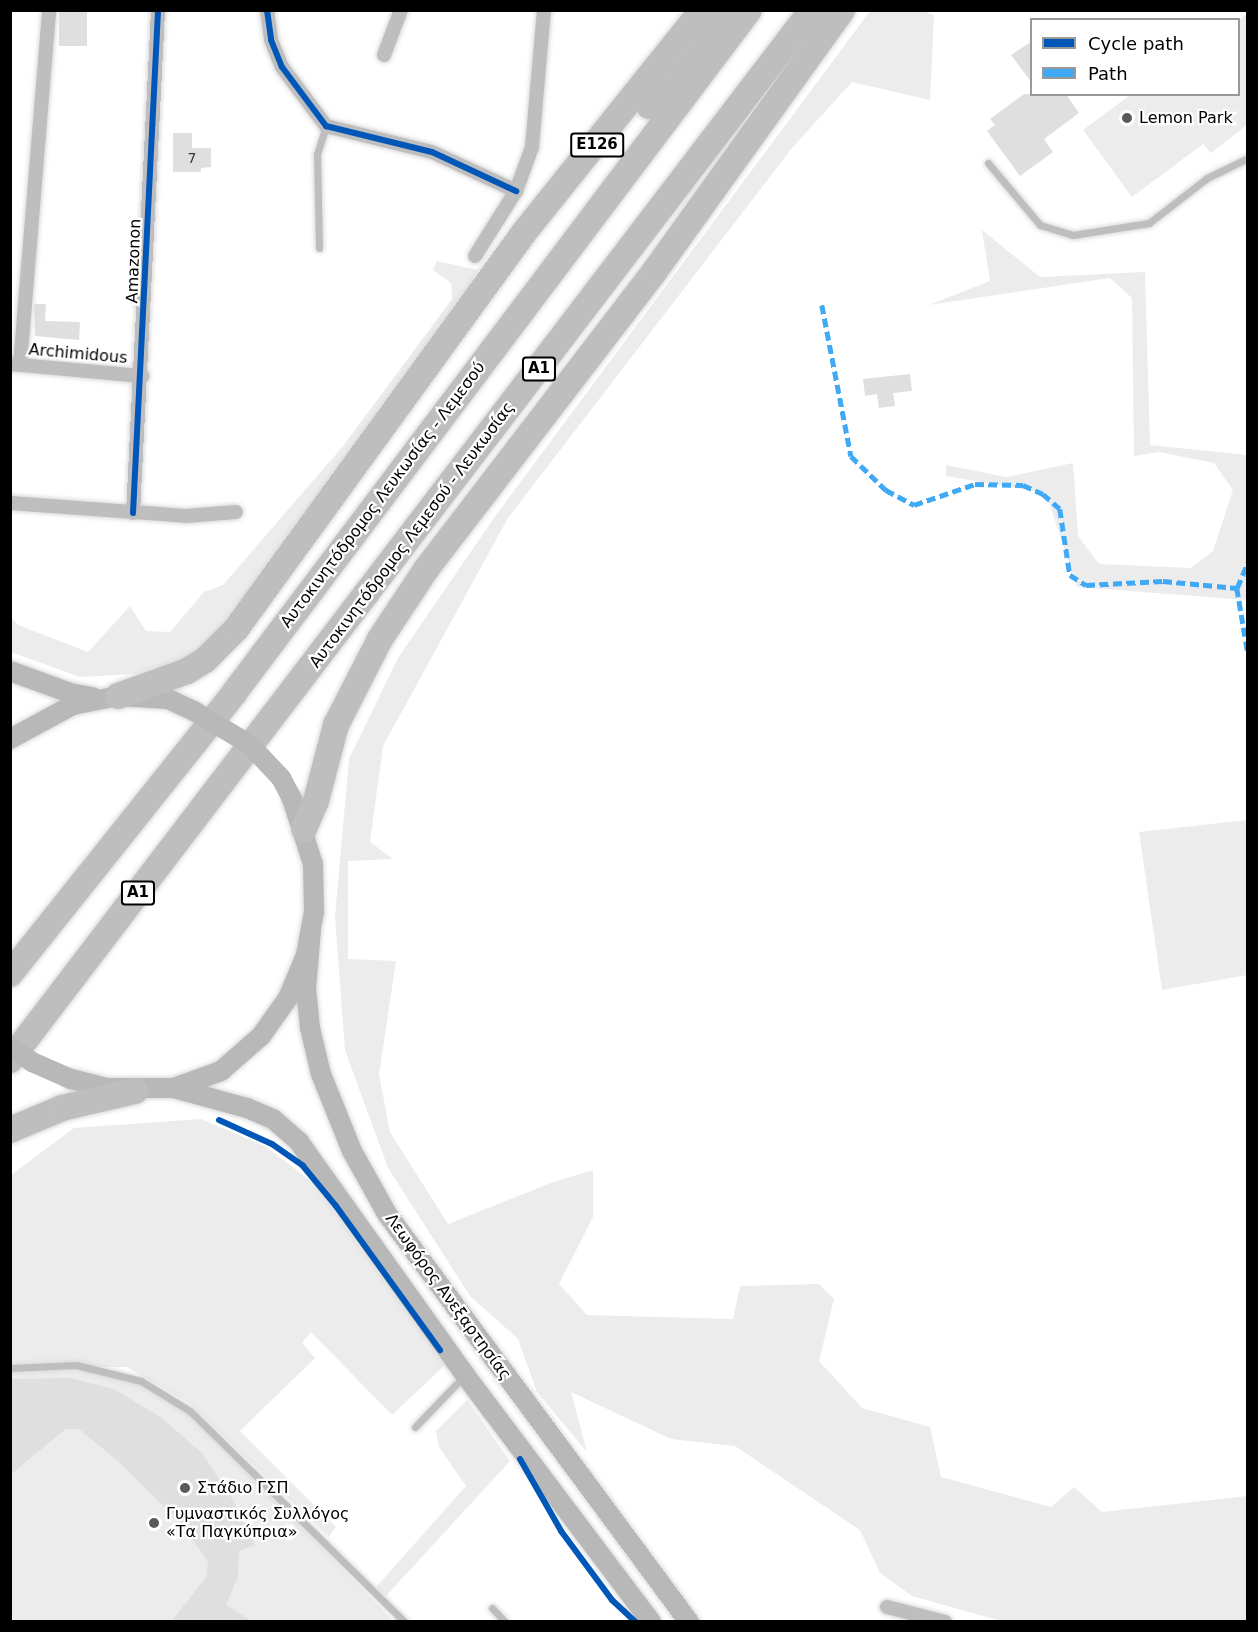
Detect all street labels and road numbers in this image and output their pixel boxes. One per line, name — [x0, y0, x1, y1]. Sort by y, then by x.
road number: E126 — [570, 133, 624, 157]
street label: Amazonon — [123, 218, 145, 304]
street label: Archimidous — [28, 340, 128, 368]
road number: A1 — [521, 357, 557, 381]
street label: Αυτοκινητόδρομος Λευκωσίας - Λεμεσού — [277, 358, 489, 632]
street label: Αυτοκινητόδρομος Λεμεσού - Λευκωσίας — [306, 398, 518, 672]
road number: A1 — [120, 881, 156, 905]
street label: Λεωφόρος Ανεξαρτησίας — [381, 1210, 515, 1384]

